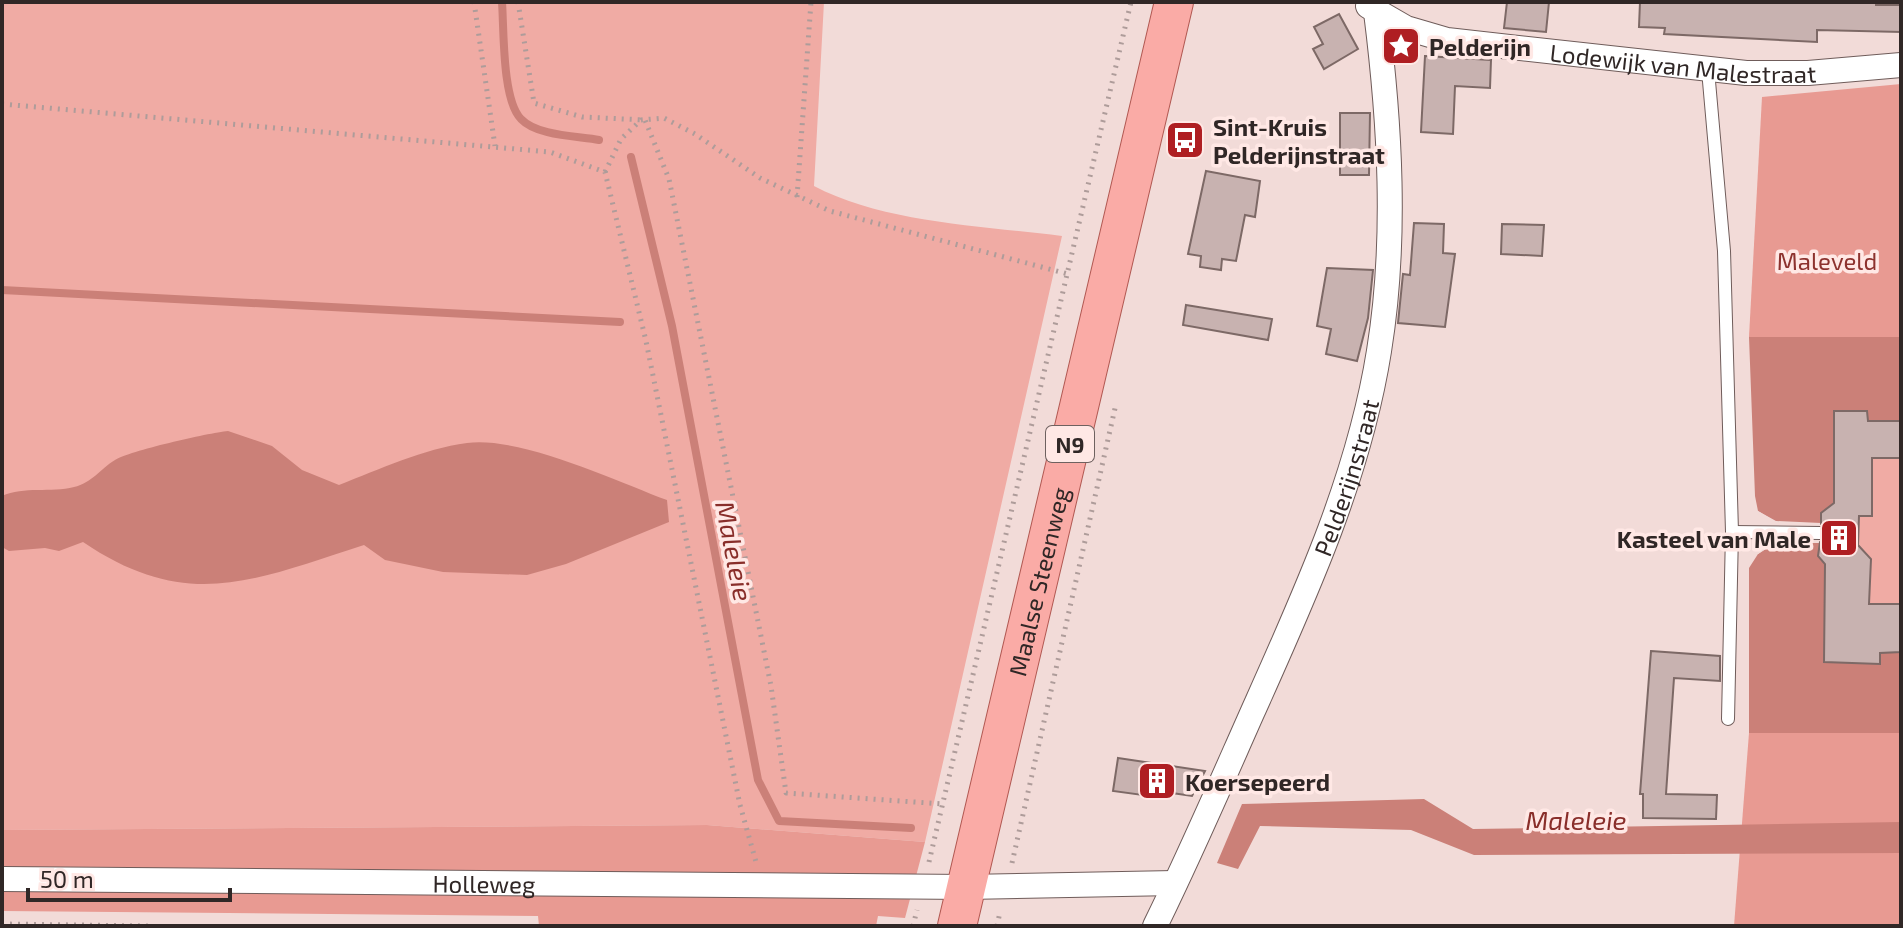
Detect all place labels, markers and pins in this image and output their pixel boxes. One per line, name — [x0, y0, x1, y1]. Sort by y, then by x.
place icon: Pelderijn — [1380, 25, 1422, 67]
place label: Pelderijn — [1429, 32, 1531, 61]
place label: Sint-Kruis Pelderijnstraat — [1213, 112, 1385, 169]
bus stop icon: Sint-Kruis Pelderijnstraat — [1164, 119, 1206, 161]
building icon: Kasteel van Male — [1818, 517, 1860, 559]
place label: Kasteel van Male — [1617, 524, 1811, 553]
building icon: Koersepeerd — [1136, 760, 1178, 802]
place label: Koersepeerd — [1185, 767, 1330, 796]

